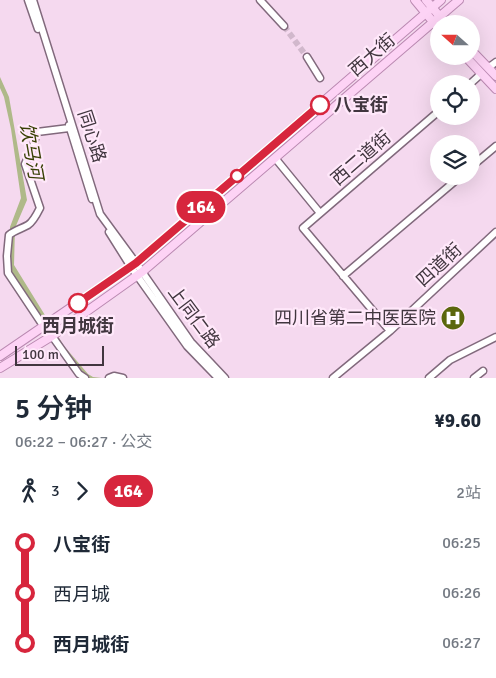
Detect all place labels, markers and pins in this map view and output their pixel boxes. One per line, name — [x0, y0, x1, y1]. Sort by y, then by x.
place label: 八宝街 — [334, 94, 388, 116]
marker: 八宝街 — [310, 95, 330, 115]
unlabelled marker — [230, 169, 244, 183]
marker: 西月城街 — [68, 293, 88, 313]
hospital icon: 四川省第二中医医院 — [440, 305, 466, 331]
place label: 四川省第二中医医院 — [274, 307, 436, 329]
place label: 西月城街 — [42, 315, 114, 337]

